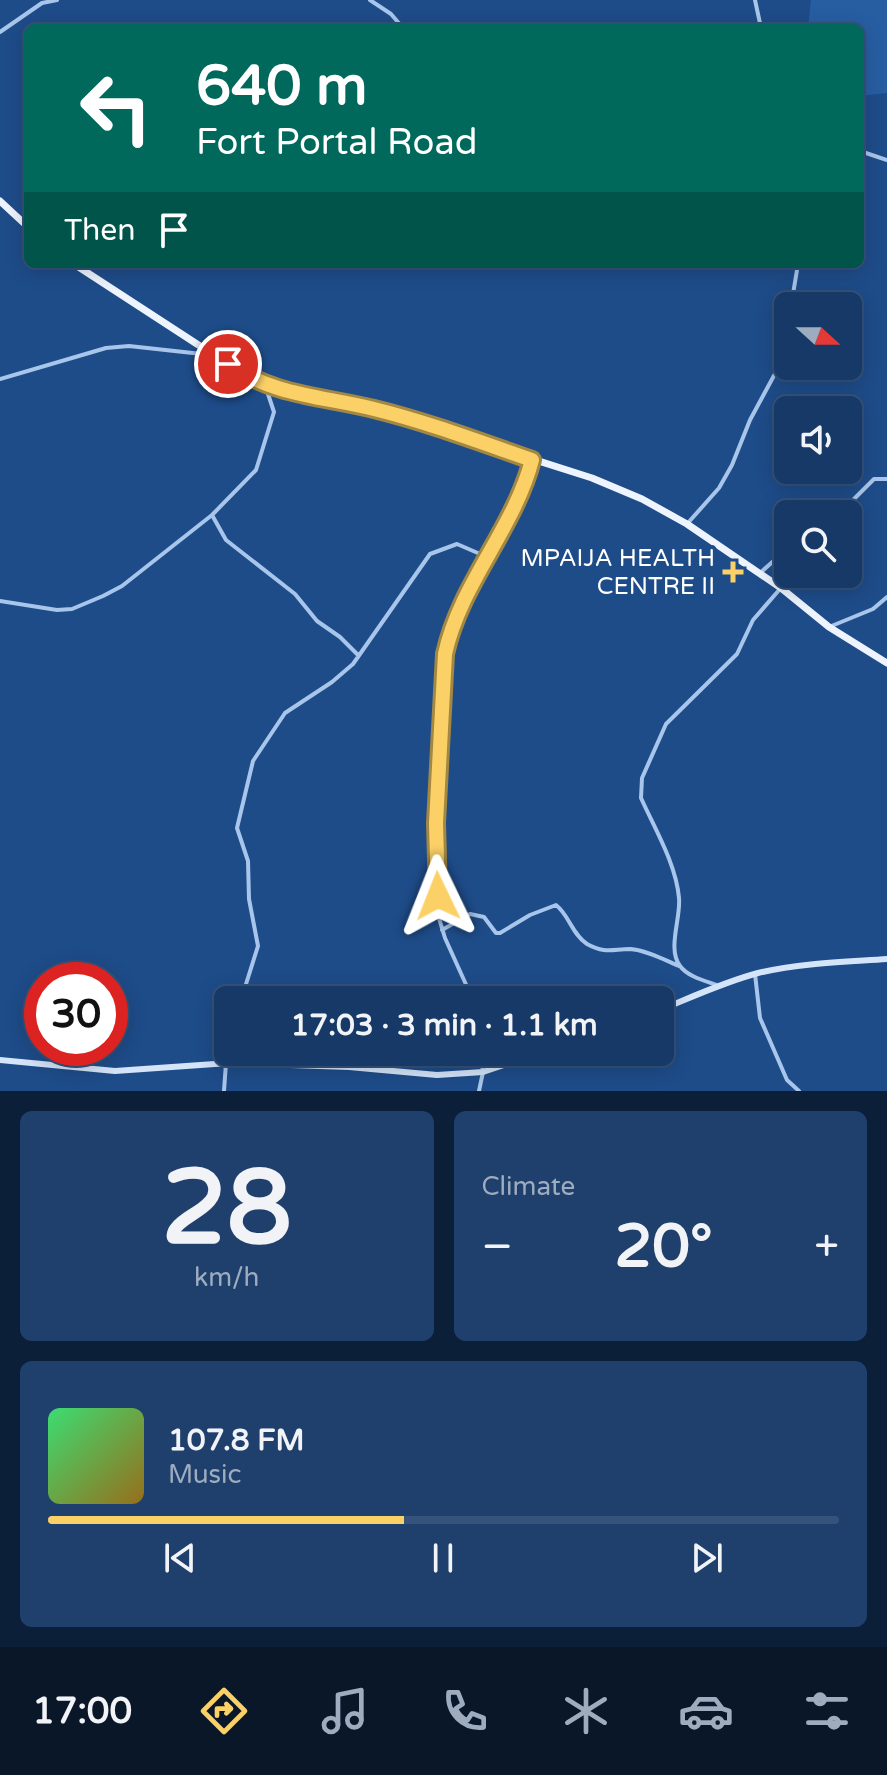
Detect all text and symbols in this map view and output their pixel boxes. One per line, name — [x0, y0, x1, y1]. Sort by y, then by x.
text: 640 m — [196, 53, 367, 120]
icon: left — [64, 56, 168, 160]
text: Fort Portal Road — [196, 121, 477, 164]
icon: arrive — [152, 208, 196, 252]
text: Then — [64, 212, 136, 249]
north arrow — [774, 292, 862, 380]
map controls — [774, 292, 862, 588]
pin — [194, 330, 262, 398]
icon: arrive — [206, 342, 250, 386]
button: sound — [774, 396, 862, 484]
button: search — [774, 500, 862, 588]
place label: MPAIJA HEALTH CENTRE II — [520, 544, 715, 601]
marker: MPAIJA HEALTH CENTRE II — [722, 561, 744, 583]
position arrow — [396, 854, 480, 938]
speed limit sign: 30 — [24, 962, 128, 1066]
text: 17:03 · 3 min · 1.1 km — [290, 1007, 598, 1044]
text: 28 — [161, 1147, 292, 1272]
text: Climate — [482, 1171, 575, 1202]
text: 20° — [615, 1211, 713, 1283]
text: − — [482, 1221, 513, 1274]
text: + — [814, 1221, 839, 1274]
text: km/h — [194, 1262, 259, 1293]
text: 107.8 FM — [168, 1422, 305, 1459]
text: Music — [168, 1459, 241, 1490]
icon: previous — [158, 1536, 202, 1580]
icon: pause — [421, 1536, 465, 1580]
icon: next — [685, 1536, 729, 1580]
icon: directions — [196, 1683, 252, 1739]
icon: music — [317, 1683, 373, 1739]
icon: phone — [437, 1683, 493, 1739]
icon: climate — [558, 1683, 614, 1739]
icon: car — [678, 1683, 734, 1739]
icon: filters — [799, 1683, 855, 1739]
text: 17:00 — [32, 1690, 132, 1733]

